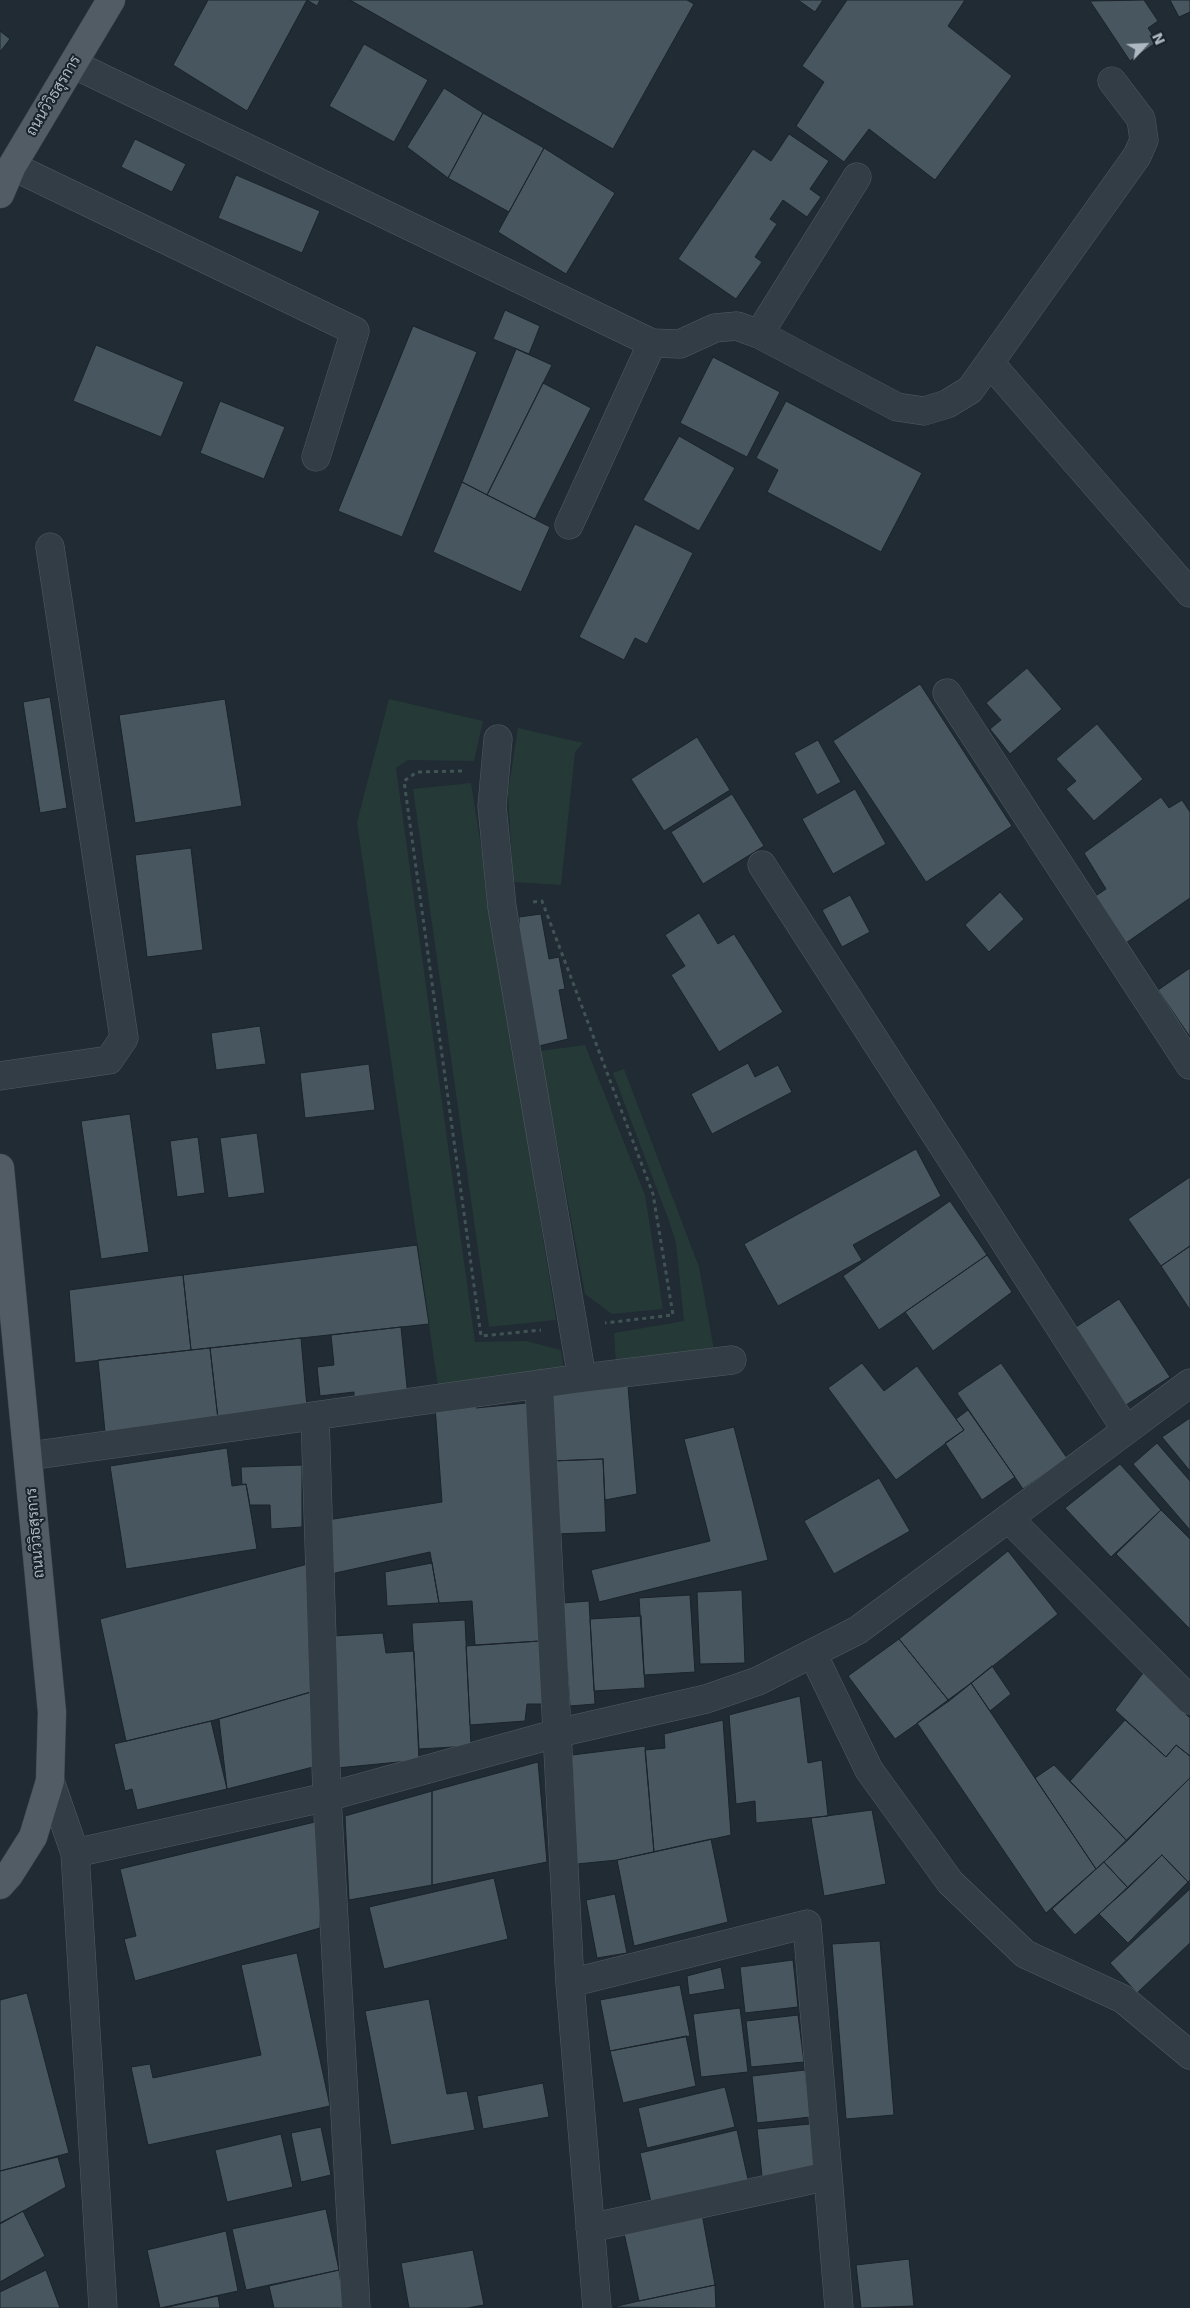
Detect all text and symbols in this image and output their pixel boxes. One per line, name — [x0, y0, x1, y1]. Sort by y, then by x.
north arrow — [1120, 20, 1170, 70]
text: N — [1149, 30, 1168, 47]
street label: ถนนวิวิธสุรการ — [23, 53, 85, 139]
street label: ถนนวิวิธสุรการ — [23, 1487, 49, 1579]

